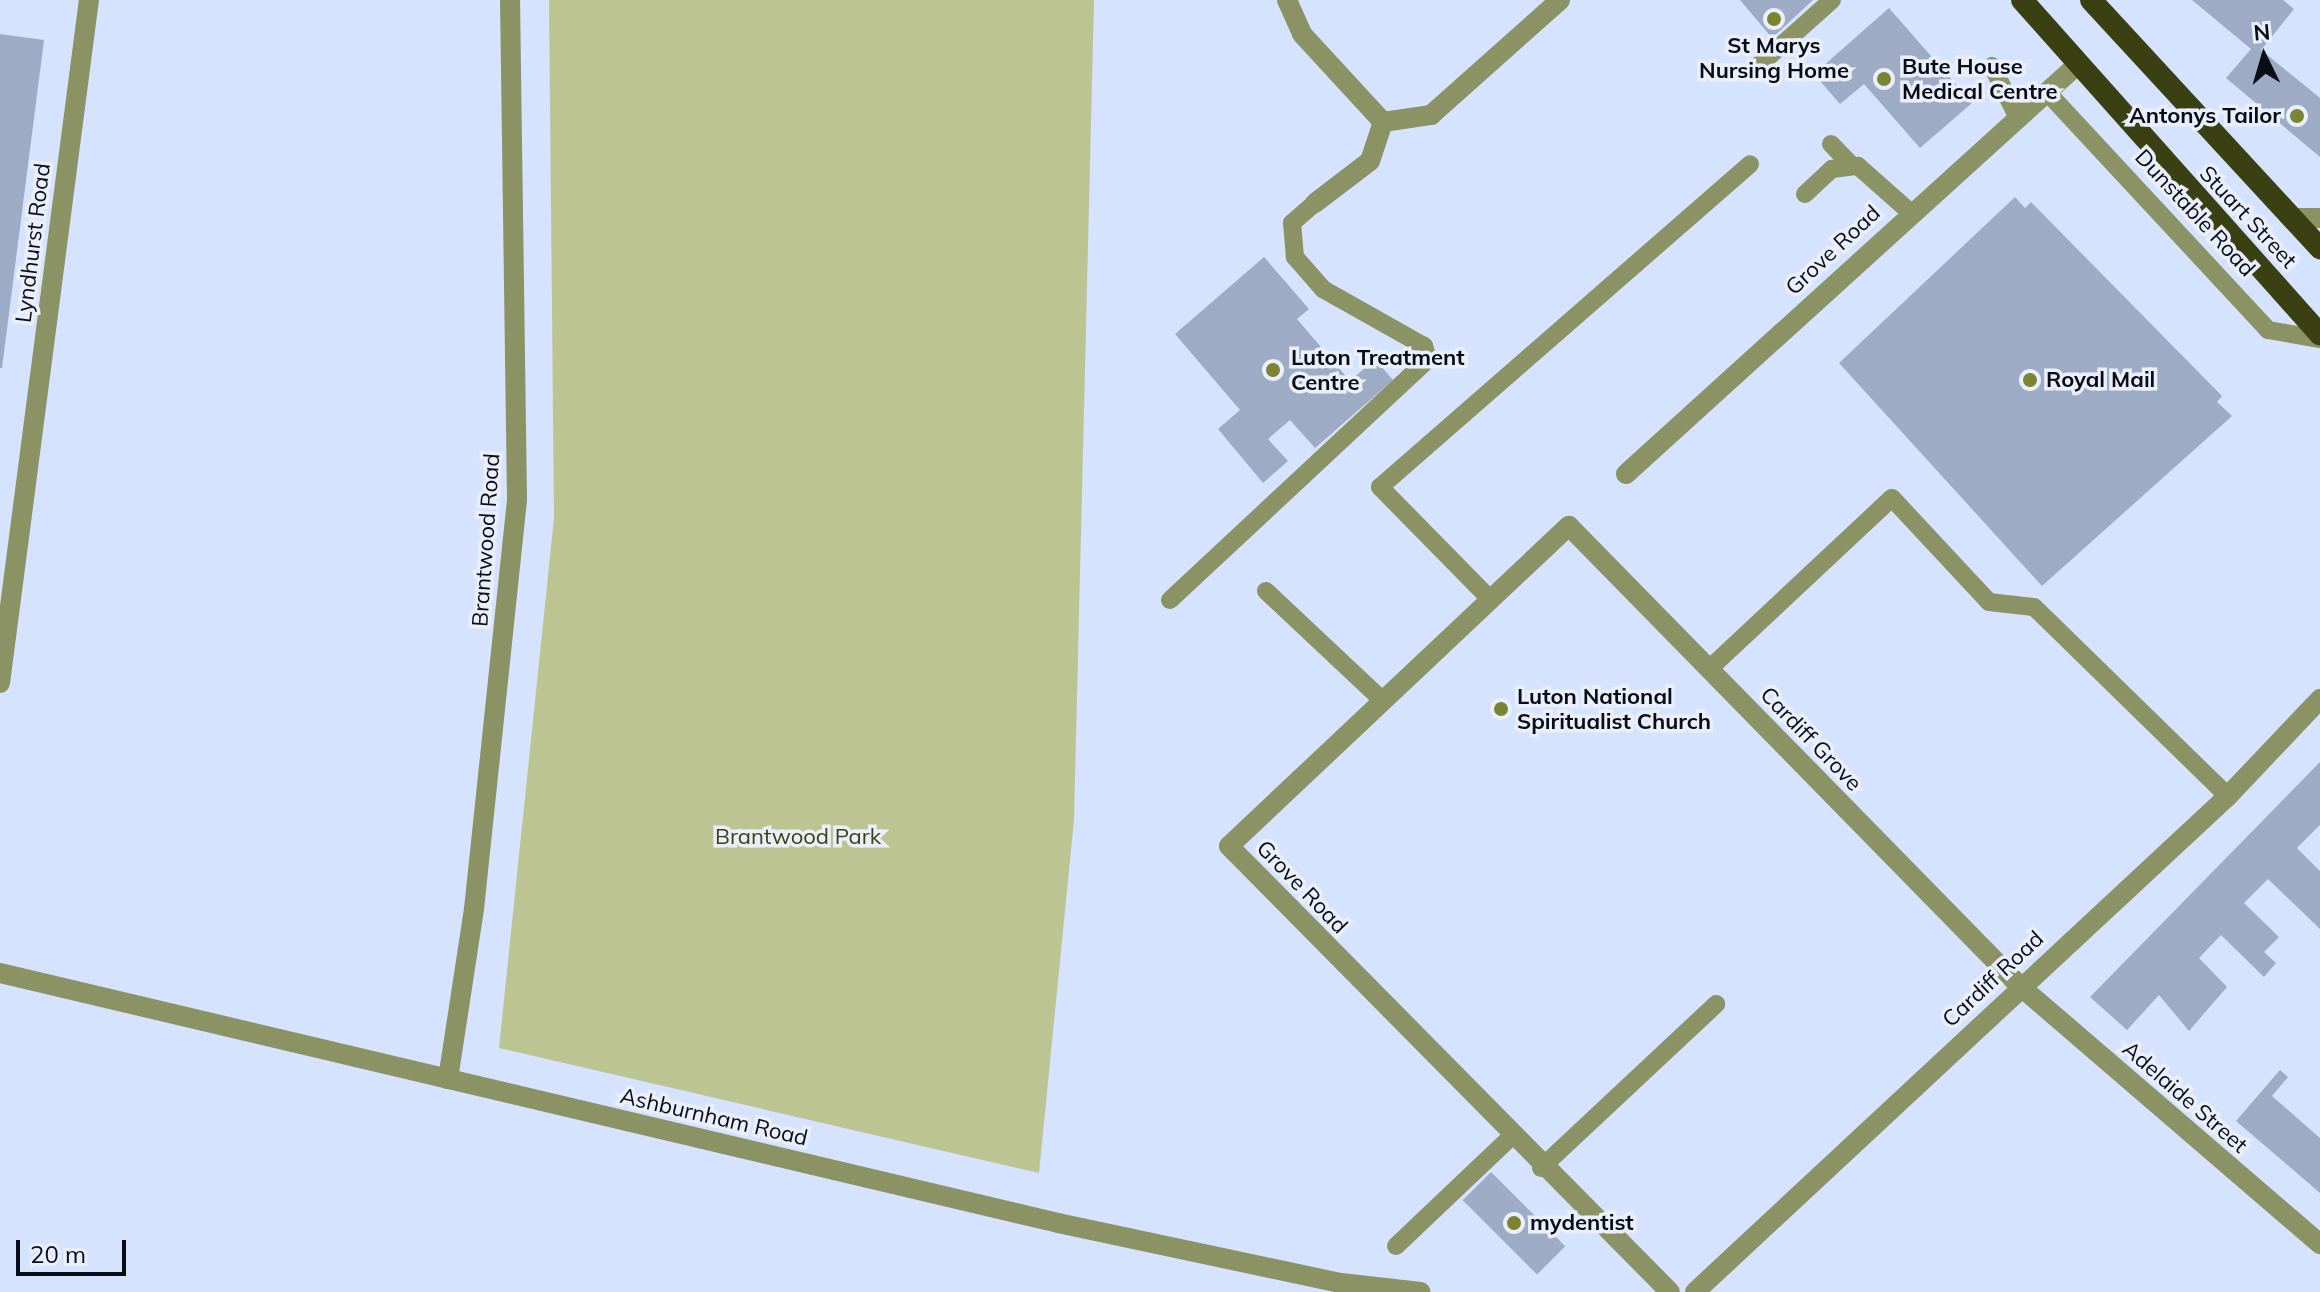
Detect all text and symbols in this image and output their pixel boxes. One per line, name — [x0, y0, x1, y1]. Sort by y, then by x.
marker: St Marys Nursing Home — [1765, 10, 1783, 28]
north arrow — [2224, 16, 2304, 96]
text: N — [2252, 17, 2271, 47]
place label: St Marys Nursing Home — [1699, 32, 1849, 84]
place label: Bute House Medical Centre — [1902, 53, 2057, 104]
marker: Bute House Medical Centre — [1873, 68, 1895, 90]
place label: Antonys Tailor — [2129, 103, 2281, 129]
marker: Antonys Tailor — [2288, 107, 2306, 125]
street label: Dunstable Road — [2129, 144, 2261, 282]
street label: Stuart Street — [2194, 160, 2302, 274]
street label: Lyndhurst Road — [10, 162, 56, 324]
street label: Grove Road — [1780, 200, 1886, 300]
place label: Luton Treatment Centre — [1291, 344, 1465, 396]
marker: Luton Treatment Centre — [1262, 359, 1284, 381]
place label: Royal Mail — [2046, 367, 2155, 393]
marker: Royal Mail — [2021, 371, 2039, 389]
street label: Brantwood Road — [467, 452, 505, 628]
street label: Cardiff Grove — [1755, 682, 1867, 796]
place label: Luton National Spiritualist Church — [1517, 683, 1711, 734]
marker: Luton National Spiritualist Church — [1492, 700, 1510, 718]
park label: Brantwood Park — [715, 824, 881, 850]
street label: Grove Road — [1251, 835, 1353, 939]
street label: Cardiff Road — [1937, 926, 2049, 1032]
street label: Adelaide Street — [2117, 1036, 2253, 1158]
street label: Ashburnham Road — [618, 1083, 810, 1151]
place label: mydentist — [1530, 1210, 1634, 1236]
marker: mydentist — [1505, 1214, 1523, 1232]
scale bar — [20, 1224, 130, 1274]
text: 20 m — [30, 1239, 86, 1269]

